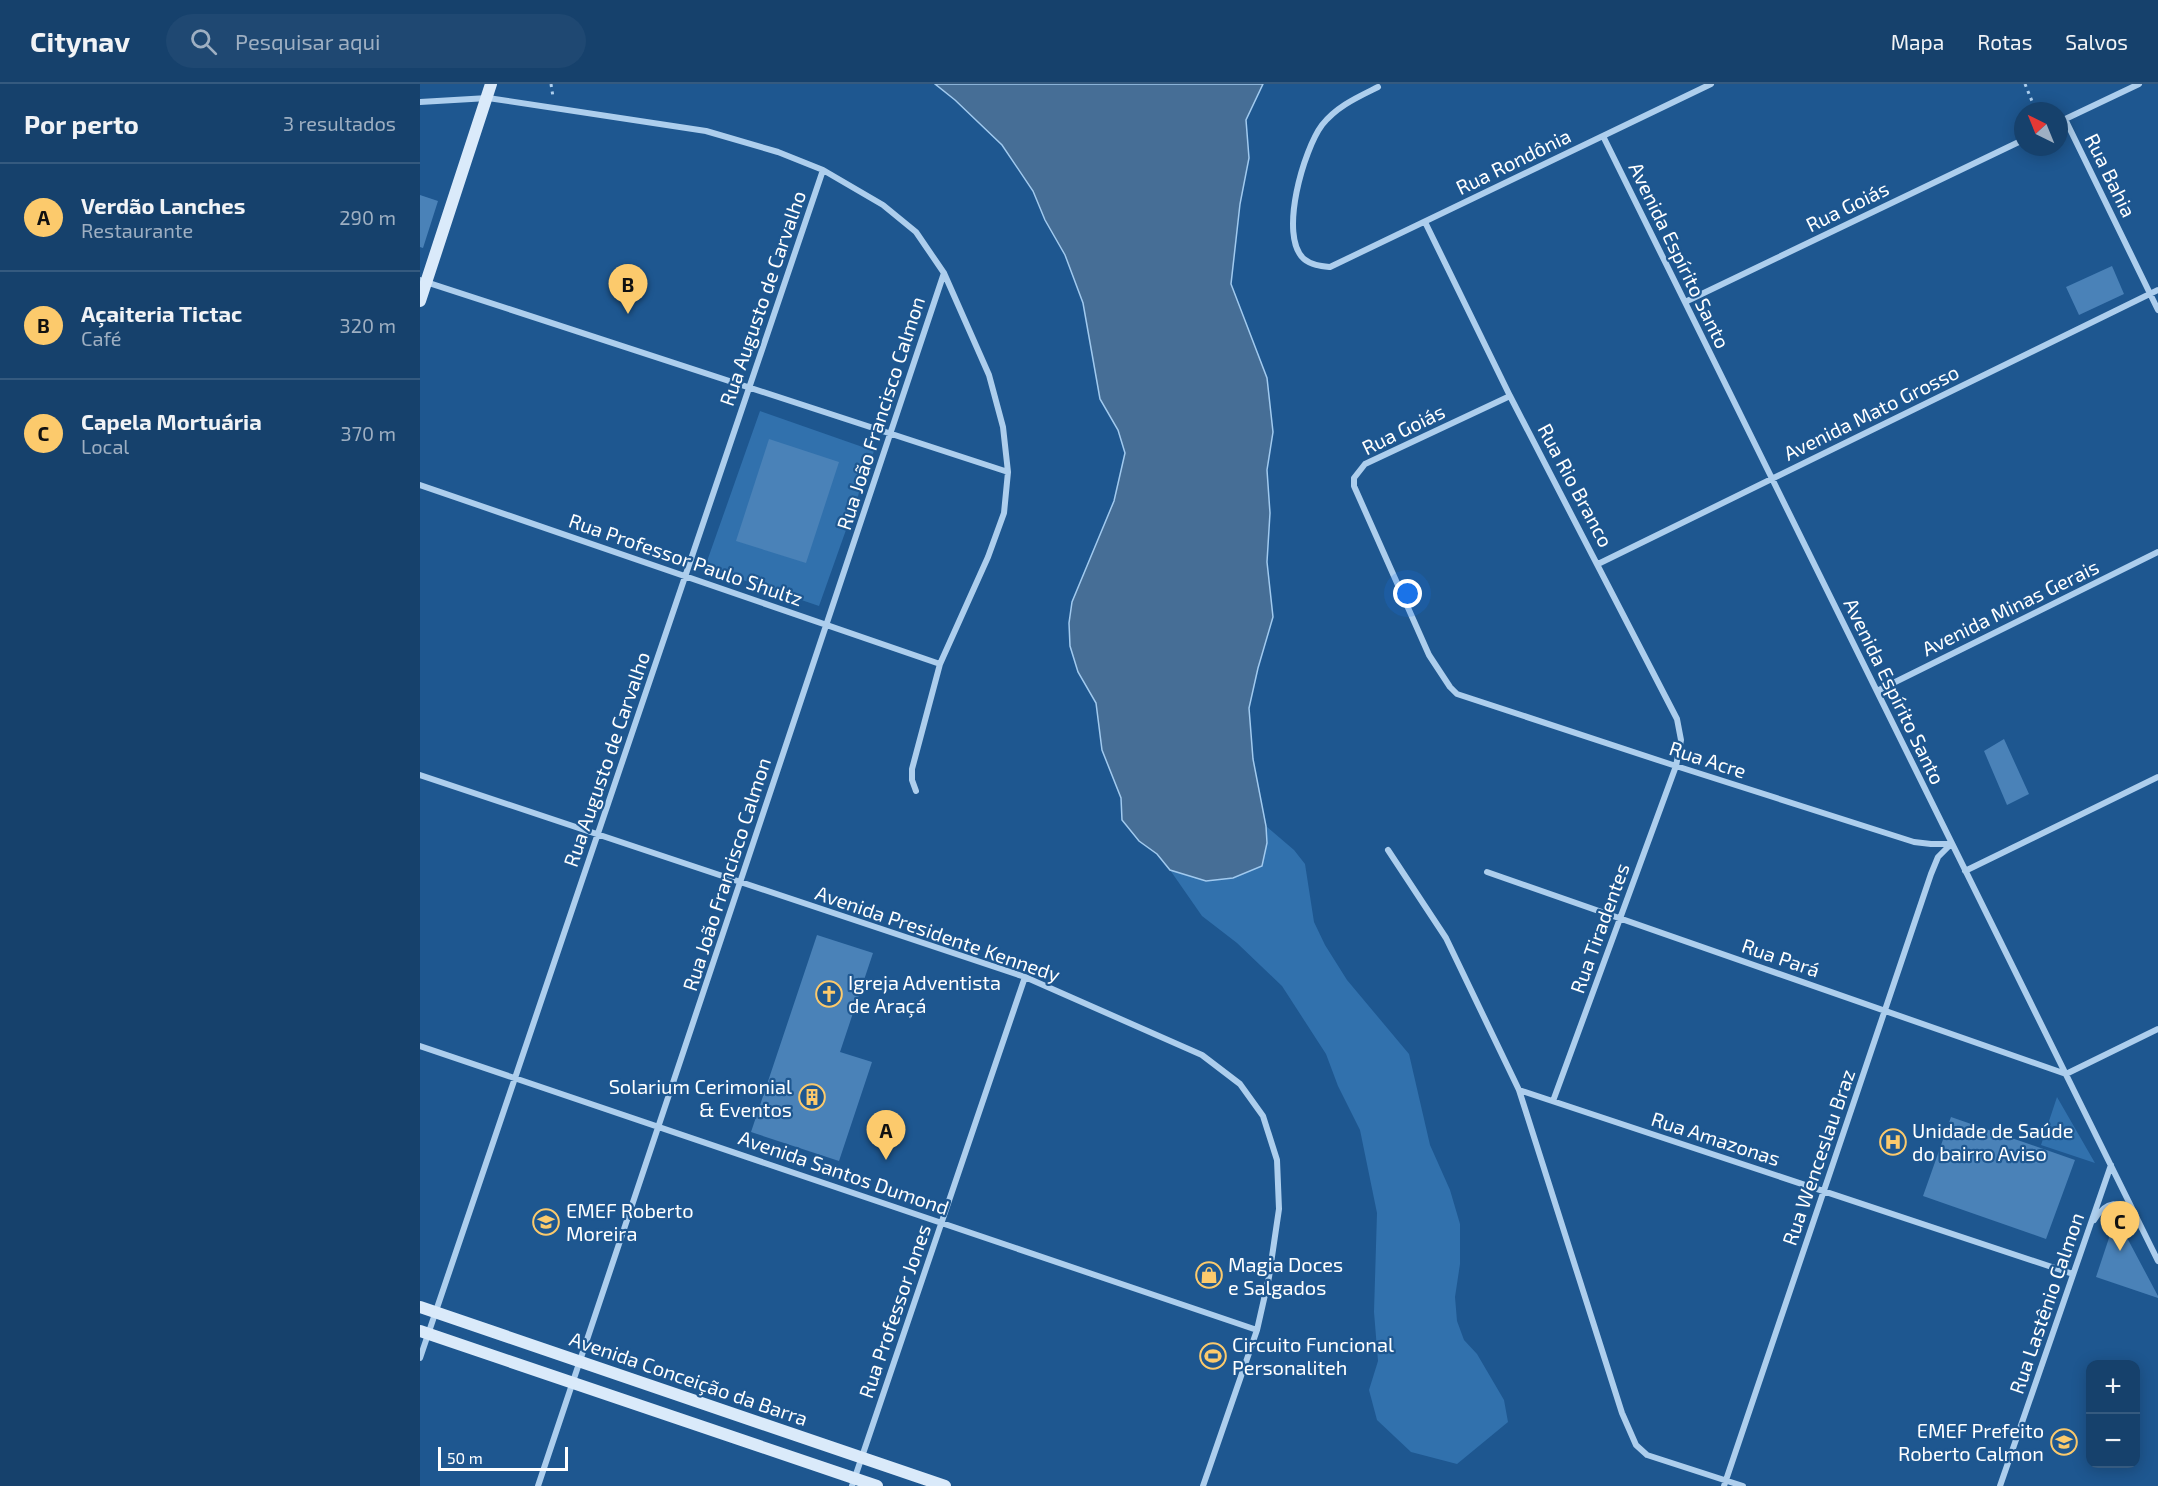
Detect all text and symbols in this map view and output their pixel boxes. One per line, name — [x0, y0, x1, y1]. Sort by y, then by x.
search box — [166, 14, 586, 68]
text: Citynav — [30, 24, 130, 58]
icon: search — [187, 25, 220, 58]
text: Pesquisar aqui — [235, 28, 381, 54]
text: Mapa — [1891, 29, 1944, 54]
text: Rotas — [1977, 29, 2032, 54]
text: Salvos — [2065, 29, 2128, 54]
north arrow — [2014, 102, 2068, 156]
text: Por perto — [24, 108, 139, 139]
text: 3 resultados — [283, 111, 396, 135]
street label: Rua Rondônia — [1452, 123, 1574, 199]
street label: Rua Bahia — [2080, 129, 2142, 221]
street label: Avenida Espírito Santo — [1625, 158, 1735, 352]
street label: Rua Goiás — [1802, 176, 1892, 236]
street label: Rua Augusto de Carvalho — [714, 187, 810, 409]
text: Verdão Lanches — [81, 192, 245, 218]
text: A — [37, 205, 50, 229]
text: 290 m — [339, 205, 396, 229]
text: Restaurante — [81, 218, 193, 242]
pin: B — [608, 264, 648, 314]
street label: Rua João Francisco Calmon — [831, 293, 929, 533]
text: Açaiteria Tictac — [81, 300, 242, 326]
text: B — [37, 313, 50, 337]
text: 320 m — [340, 313, 396, 337]
text: Café — [81, 326, 122, 350]
street label: Avenida Mato Grosso — [1779, 359, 1963, 465]
street label: Rua Goiás — [1358, 399, 1448, 459]
text: Capela Mortuária — [81, 408, 262, 434]
street label: Rua Rio Branco — [1533, 419, 1619, 551]
text: C — [38, 421, 49, 445]
text: 370 m — [341, 421, 396, 445]
text: Local — [81, 434, 129, 458]
street label: Rua Professor Paulo Shultz — [566, 508, 806, 610]
street label: Avenida Minas Gerais — [1918, 554, 2102, 660]
your location — [1393, 579, 1422, 608]
street label: Avenida Espírito Santo — [1840, 594, 1950, 788]
street label: Rua Augusto de Carvalho — [558, 648, 654, 870]
street label: Rua Acre — [1667, 735, 1749, 783]
street label: Rua João Francisco Calmon — [677, 754, 775, 994]
street label: Rua Tiradentes — [1564, 860, 1634, 996]
street label: Avenida Presidente Kennedy — [813, 880, 1064, 986]
street label: Rua Pará — [1739, 932, 1823, 982]
place label: Igreja Adventista de Araçá — [848, 970, 1001, 1018]
church icon: Igreja Adventista de Araçá — [814, 979, 844, 1009]
street label: Rua Wenceslau Braz — [1777, 1066, 1859, 1248]
place label: Solarium Cerimonial & Eventos — [609, 1074, 792, 1121]
building icon: Solarium Cerimonial & Eventos — [797, 1082, 827, 1112]
street label: Rua Amazonas — [1649, 1106, 1783, 1170]
pin: A — [866, 1110, 906, 1160]
place label: Unidade de Saúde do bairro Aviso — [1912, 1118, 2073, 1165]
street label: Avenida Santos Dumond — [736, 1125, 952, 1219]
hospital icon: Unidade de Saúde do bairro Aviso — [1878, 1127, 1908, 1157]
place label: EMEF Roberto Moreira — [566, 1198, 694, 1245]
pin: C — [2100, 1202, 2140, 1251]
school or university icon: EMEF Roberto Moreira — [531, 1207, 561, 1237]
street label: Rua Lastênio Calmon — [2004, 1209, 2088, 1397]
street label: Rua Professor Jones — [853, 1221, 935, 1401]
place label: Magia Doces e Salgados — [1228, 1252, 1343, 1299]
shop icon: Magia Doces e Salgados — [1194, 1260, 1224, 1290]
street label: Avenida Conceição da Barra — [566, 1326, 811, 1431]
place label: Circuito Funcional Personaliteh — [1232, 1332, 1394, 1379]
sports icon: Circuito Funcional Personaliteh — [1198, 1341, 1228, 1371]
map controls — [2086, 1360, 2140, 1468]
button: + — [2086, 1360, 2140, 1414]
button: − — [2086, 1414, 2140, 1468]
place label: EMEF Prefeito Roberto Calmon — [1898, 1418, 2044, 1465]
school or university icon: EMEF Prefeito Roberto Calmon — [2049, 1427, 2079, 1457]
scale bar — [438, 1444, 568, 1472]
text: 50 m — [447, 1448, 483, 1467]

